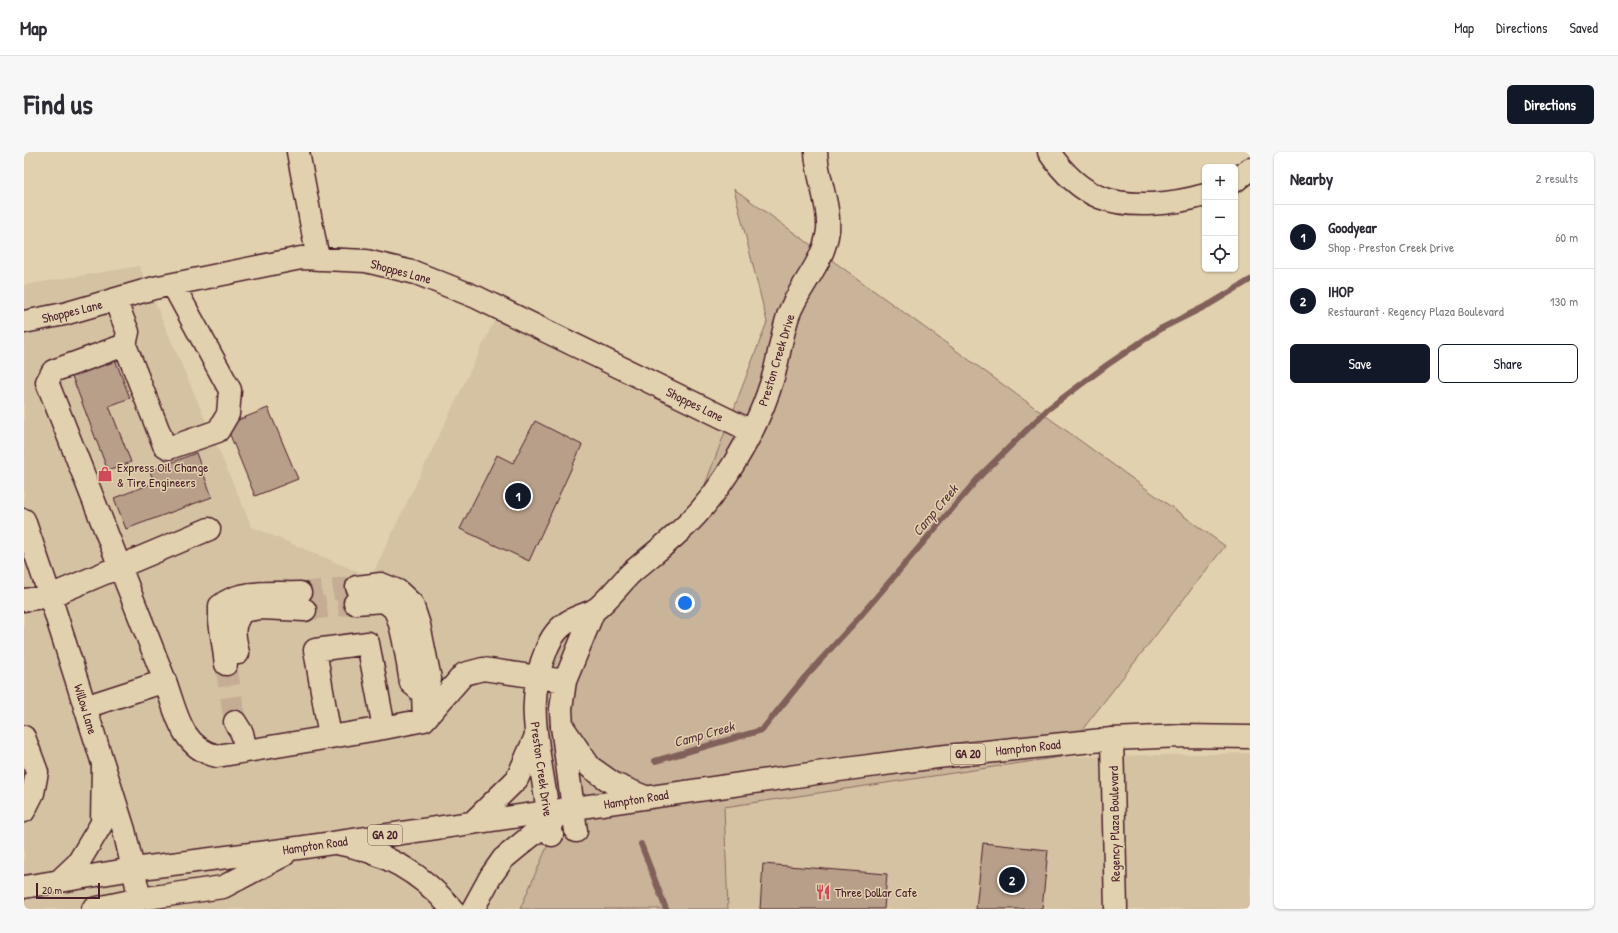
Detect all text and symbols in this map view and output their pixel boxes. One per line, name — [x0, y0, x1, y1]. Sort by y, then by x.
text: Map — [20, 15, 47, 41]
text: Map — [1454, 18, 1474, 37]
text: Directions — [1496, 18, 1547, 37]
text: Saved — [1569, 18, 1598, 37]
text: Find us — [24, 85, 93, 123]
button: Directions — [1507, 85, 1594, 124]
map controls — [1202, 164, 1238, 272]
button: + — [1202, 164, 1238, 200]
text: Nearby — [1290, 167, 1333, 190]
text: 2 results — [1536, 169, 1578, 187]
button: − — [1202, 200, 1238, 236]
text: Goodyear — [1328, 217, 1377, 238]
text: 1 — [1301, 228, 1305, 246]
text: 60 m — [1555, 228, 1578, 246]
button: locate — [1202, 236, 1238, 272]
text: Shop · Preston Creek Drive — [1328, 238, 1454, 256]
street label: Shoppes Lane — [369, 254, 433, 288]
text: IHOP — [1328, 281, 1354, 302]
text: 2 — [1300, 292, 1306, 310]
text: 130 m — [1550, 292, 1578, 310]
street label: Shoppes Lane — [40, 295, 104, 327]
text: Restaurant · Regency Plaza Boulevard — [1328, 302, 1504, 320]
street label: Preston Creek Drive — [753, 312, 799, 408]
button: Save — [1290, 344, 1430, 383]
button: Share — [1438, 344, 1578, 383]
street label: Shoppes Lane — [663, 382, 727, 426]
place label: Express Oil Change & Tire Engineers — [117, 458, 208, 491]
shop icon: Express Oil Change & Tire Engineers — [96, 465, 114, 483]
water label: Camp Creek — [907, 479, 963, 540]
pin: 1 — [505, 481, 531, 511]
your location — [675, 593, 695, 613]
street label: Willow Lane — [70, 682, 102, 736]
water label: Camp Creek — [671, 716, 738, 752]
street label: Preston Creek Drive — [526, 721, 558, 817]
street label: Hampton Road — [995, 735, 1061, 759]
road number: GA 20 — [951, 744, 985, 764]
street label: Regency Plaza Boulevard — [1104, 766, 1124, 882]
street label: Hampton Road — [602, 785, 670, 813]
road number: GA 20 — [368, 825, 402, 845]
street label: Hampton Road — [281, 832, 349, 858]
pin: 2 — [999, 865, 1025, 895]
scale bar — [36, 881, 100, 900]
text: 20 m — [42, 883, 62, 897]
restaurant icon: Three Dollar Cafe — [814, 883, 832, 901]
place label: Three Dollar Cafe — [835, 883, 917, 901]

